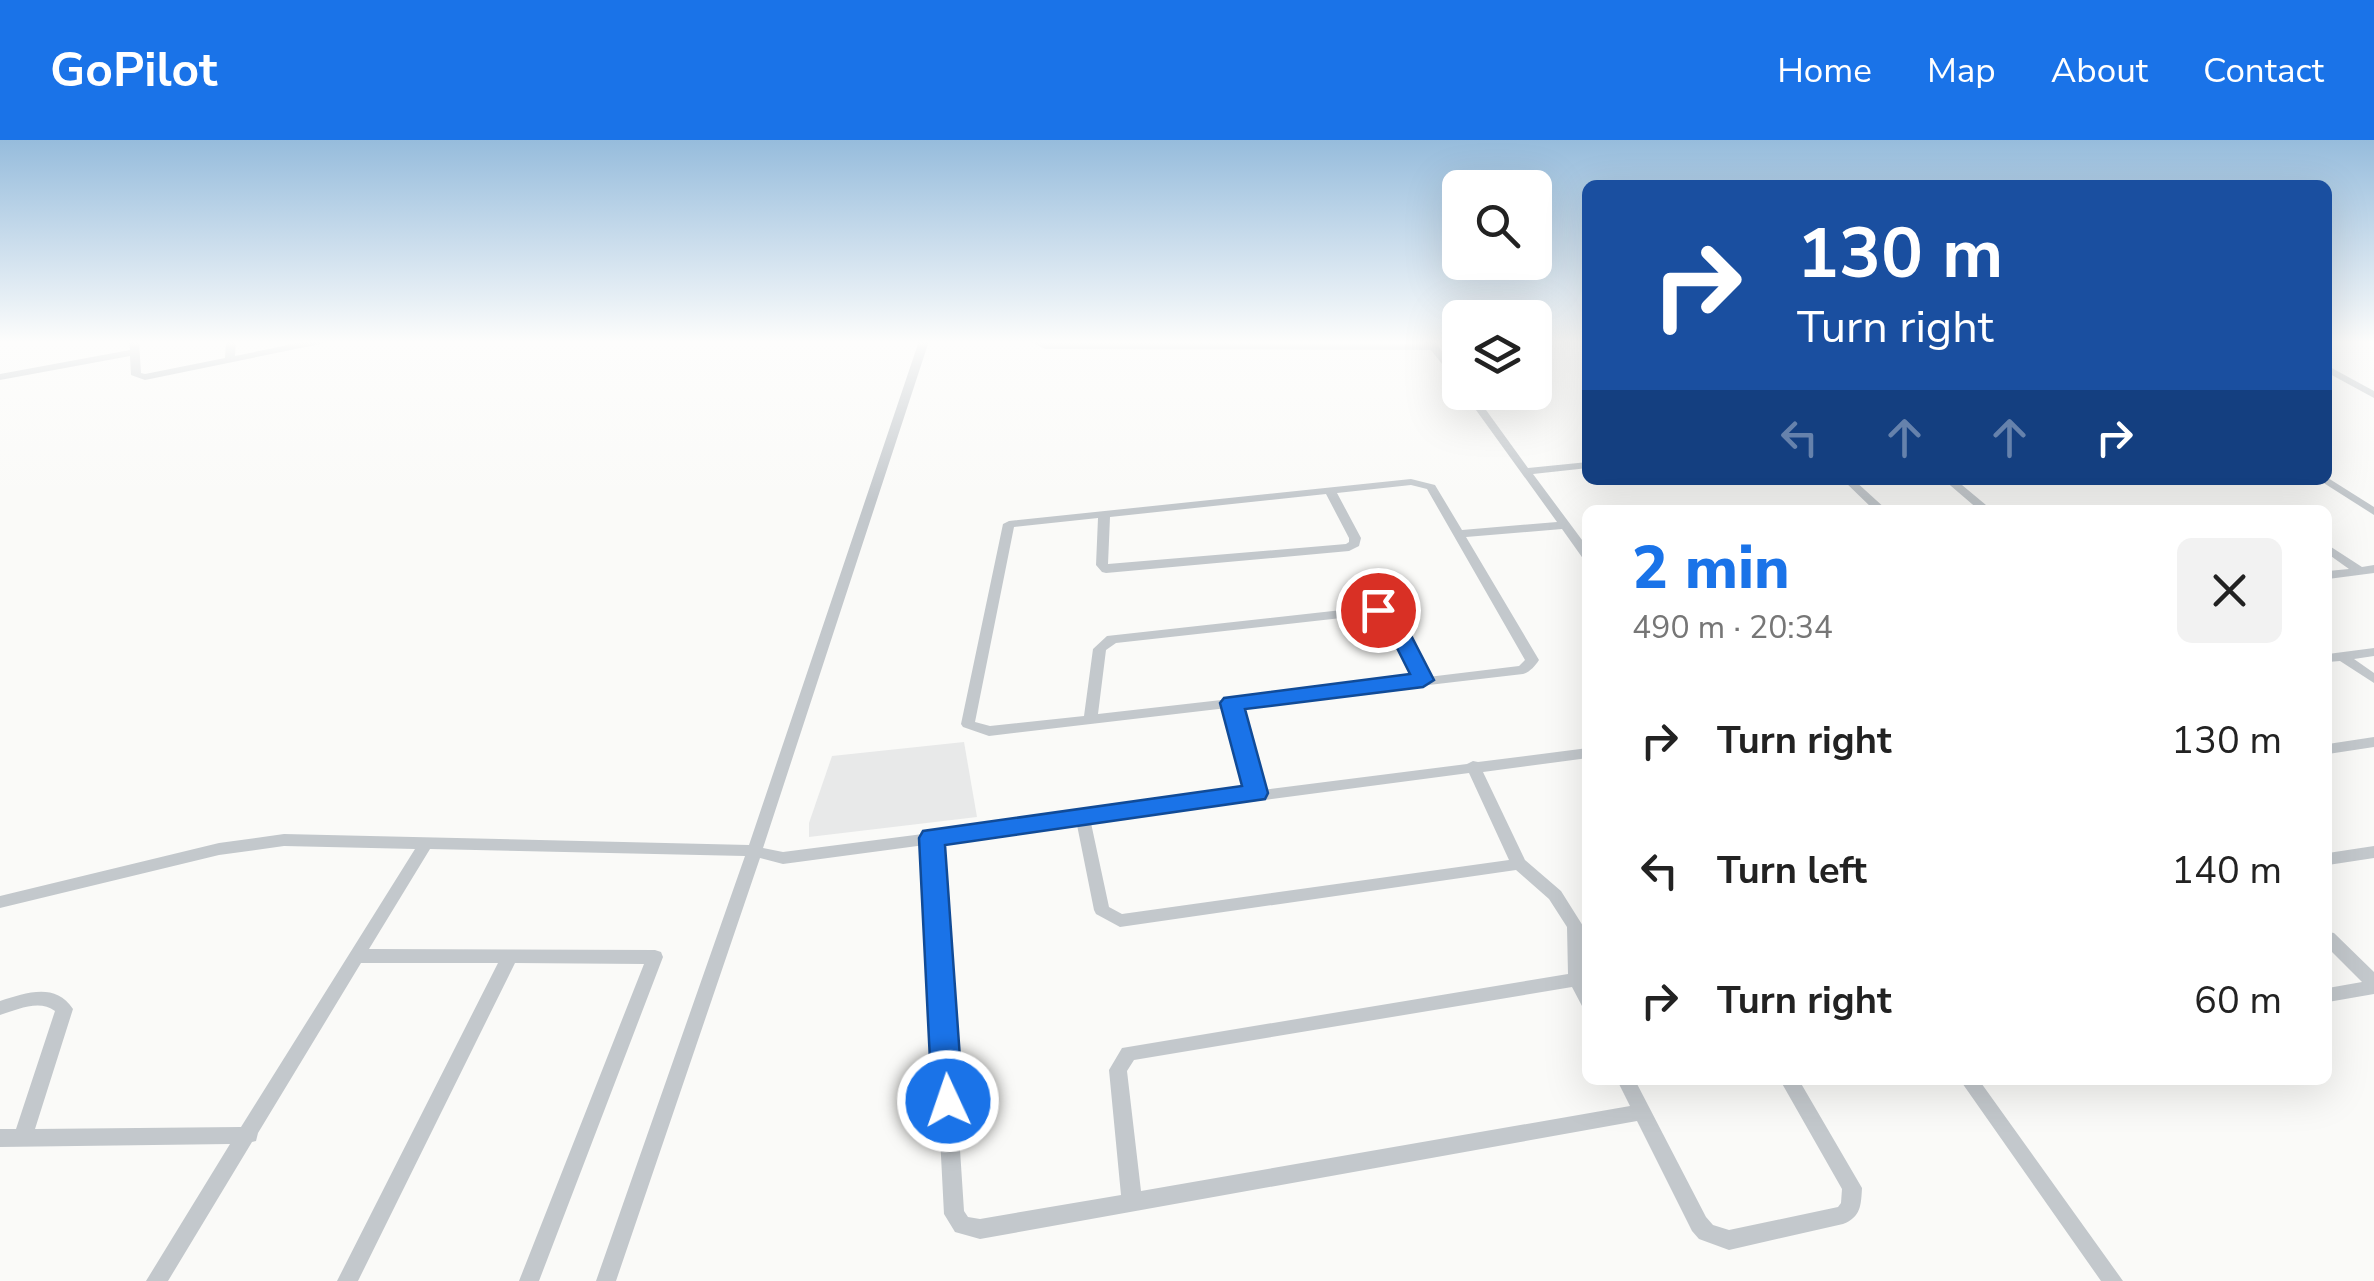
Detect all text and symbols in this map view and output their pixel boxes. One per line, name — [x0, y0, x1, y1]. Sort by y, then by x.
text: GoPilot — [50, 37, 217, 103]
text: Home — [1777, 47, 1872, 94]
text: Map — [1927, 47, 1996, 94]
text: About — [2051, 47, 2148, 94]
text: Contact — [2203, 47, 2324, 94]
map controls — [1442, 170, 1552, 410]
button: search — [1442, 170, 1552, 280]
text: 130 m — [1797, 206, 2003, 302]
icon: right — [1632, 220, 1762, 350]
text: Turn right — [1797, 297, 1994, 358]
button: layers — [1442, 300, 1552, 410]
icon: left — [1772, 410, 1827, 465]
icon: ahead — [1877, 410, 1932, 465]
icon: ahead — [1982, 410, 2037, 465]
icon: right — [2087, 410, 2142, 465]
text: 2 min — [1632, 527, 1790, 609]
button: close — [2177, 538, 2282, 643]
pin — [1336, 568, 1421, 653]
icon: arrive — [1351, 583, 1406, 638]
text: 490 m · 20:34 — [1632, 606, 1833, 649]
icon: right — [1632, 713, 1687, 768]
text: Turn right — [1717, 715, 1892, 766]
text: 130 m — [2171, 715, 2282, 766]
icon: left — [1632, 843, 1687, 898]
text: Turn left — [1717, 845, 1867, 896]
text: 140 m — [2171, 845, 2282, 896]
icon: right — [1632, 973, 1687, 1028]
text: Turn right — [1717, 975, 1892, 1026]
text: 60 m — [2194, 975, 2282, 1026]
position arrow — [896, 1049, 1000, 1153]

